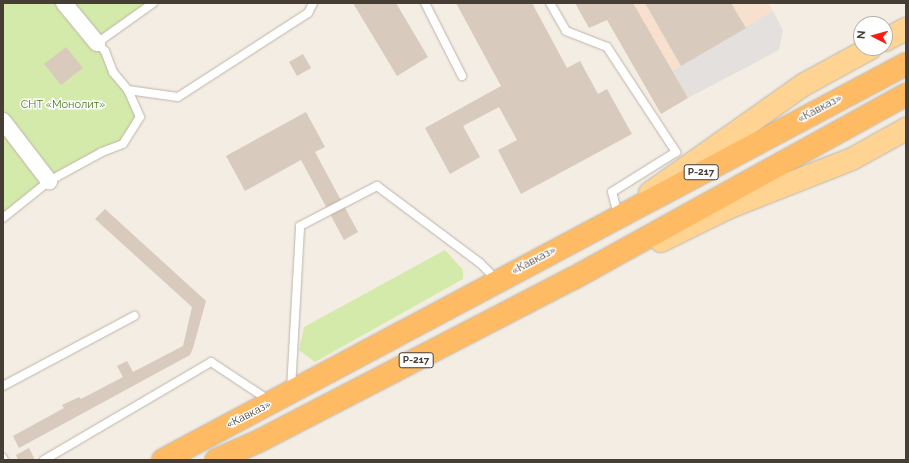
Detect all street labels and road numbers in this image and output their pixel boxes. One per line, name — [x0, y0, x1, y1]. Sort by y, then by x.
street label: «Кавказ» — [796, 92, 844, 126]
road number: Р-217 — [683, 164, 719, 180]
street label: «Кавказ» — [510, 244, 558, 278]
road number: Р-217 — [398, 352, 434, 368]
street label: «Кавказ» — [225, 398, 273, 432]

